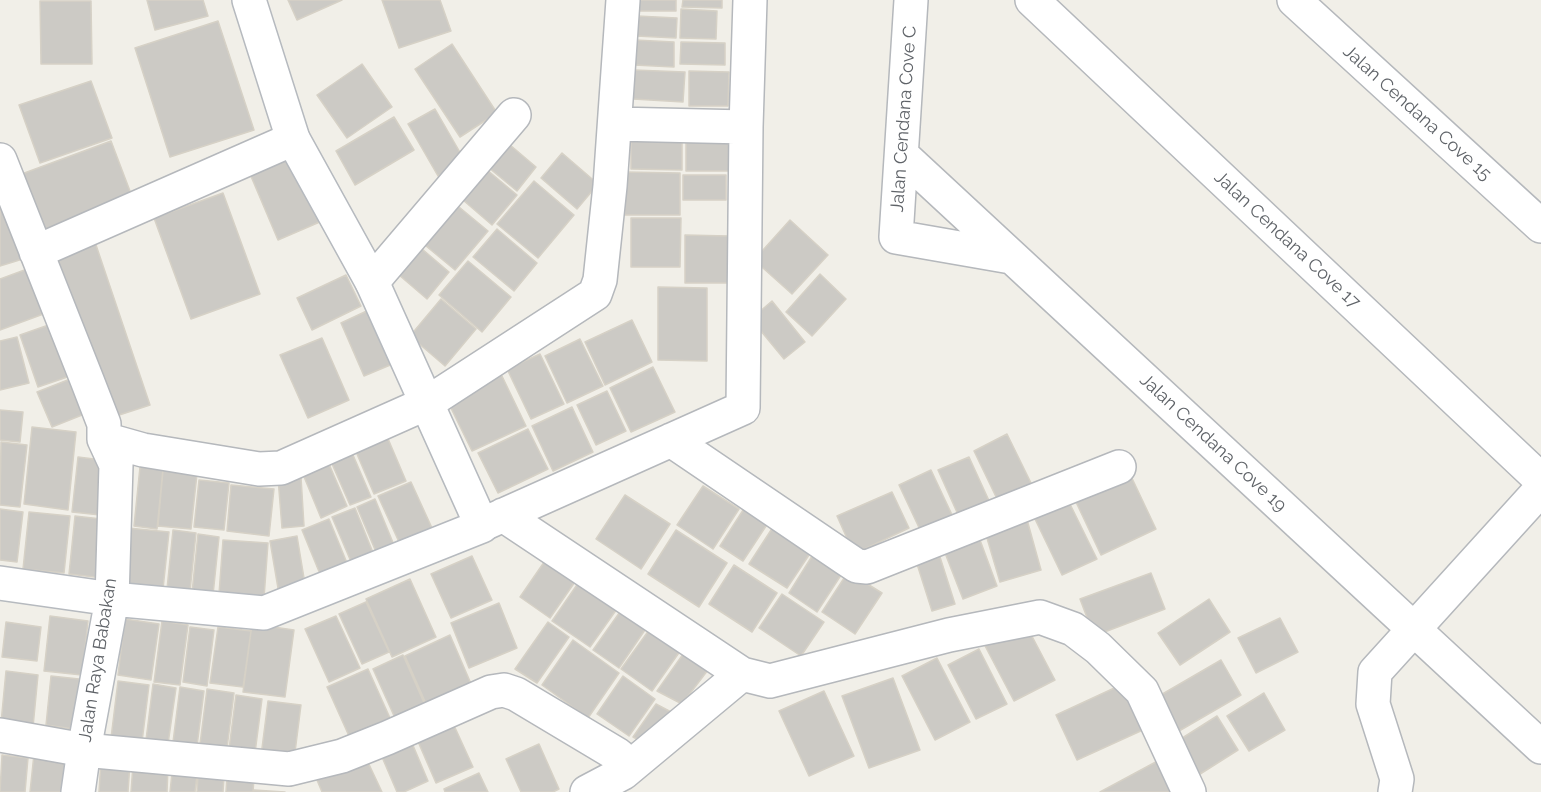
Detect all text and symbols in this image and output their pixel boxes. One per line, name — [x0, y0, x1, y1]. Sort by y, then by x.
street label: Jalan Cendana Cove C — [887, 25, 921, 213]
street label: Jalan Cendana Cove 15 — [1338, 41, 1496, 185]
street label: Jalan Cendana Cove 17 — [1209, 167, 1365, 313]
street label: Jalan Cendana Cove 19 — [1135, 369, 1291, 517]
street label: Jalan Raya Babakan — [74, 576, 122, 744]

